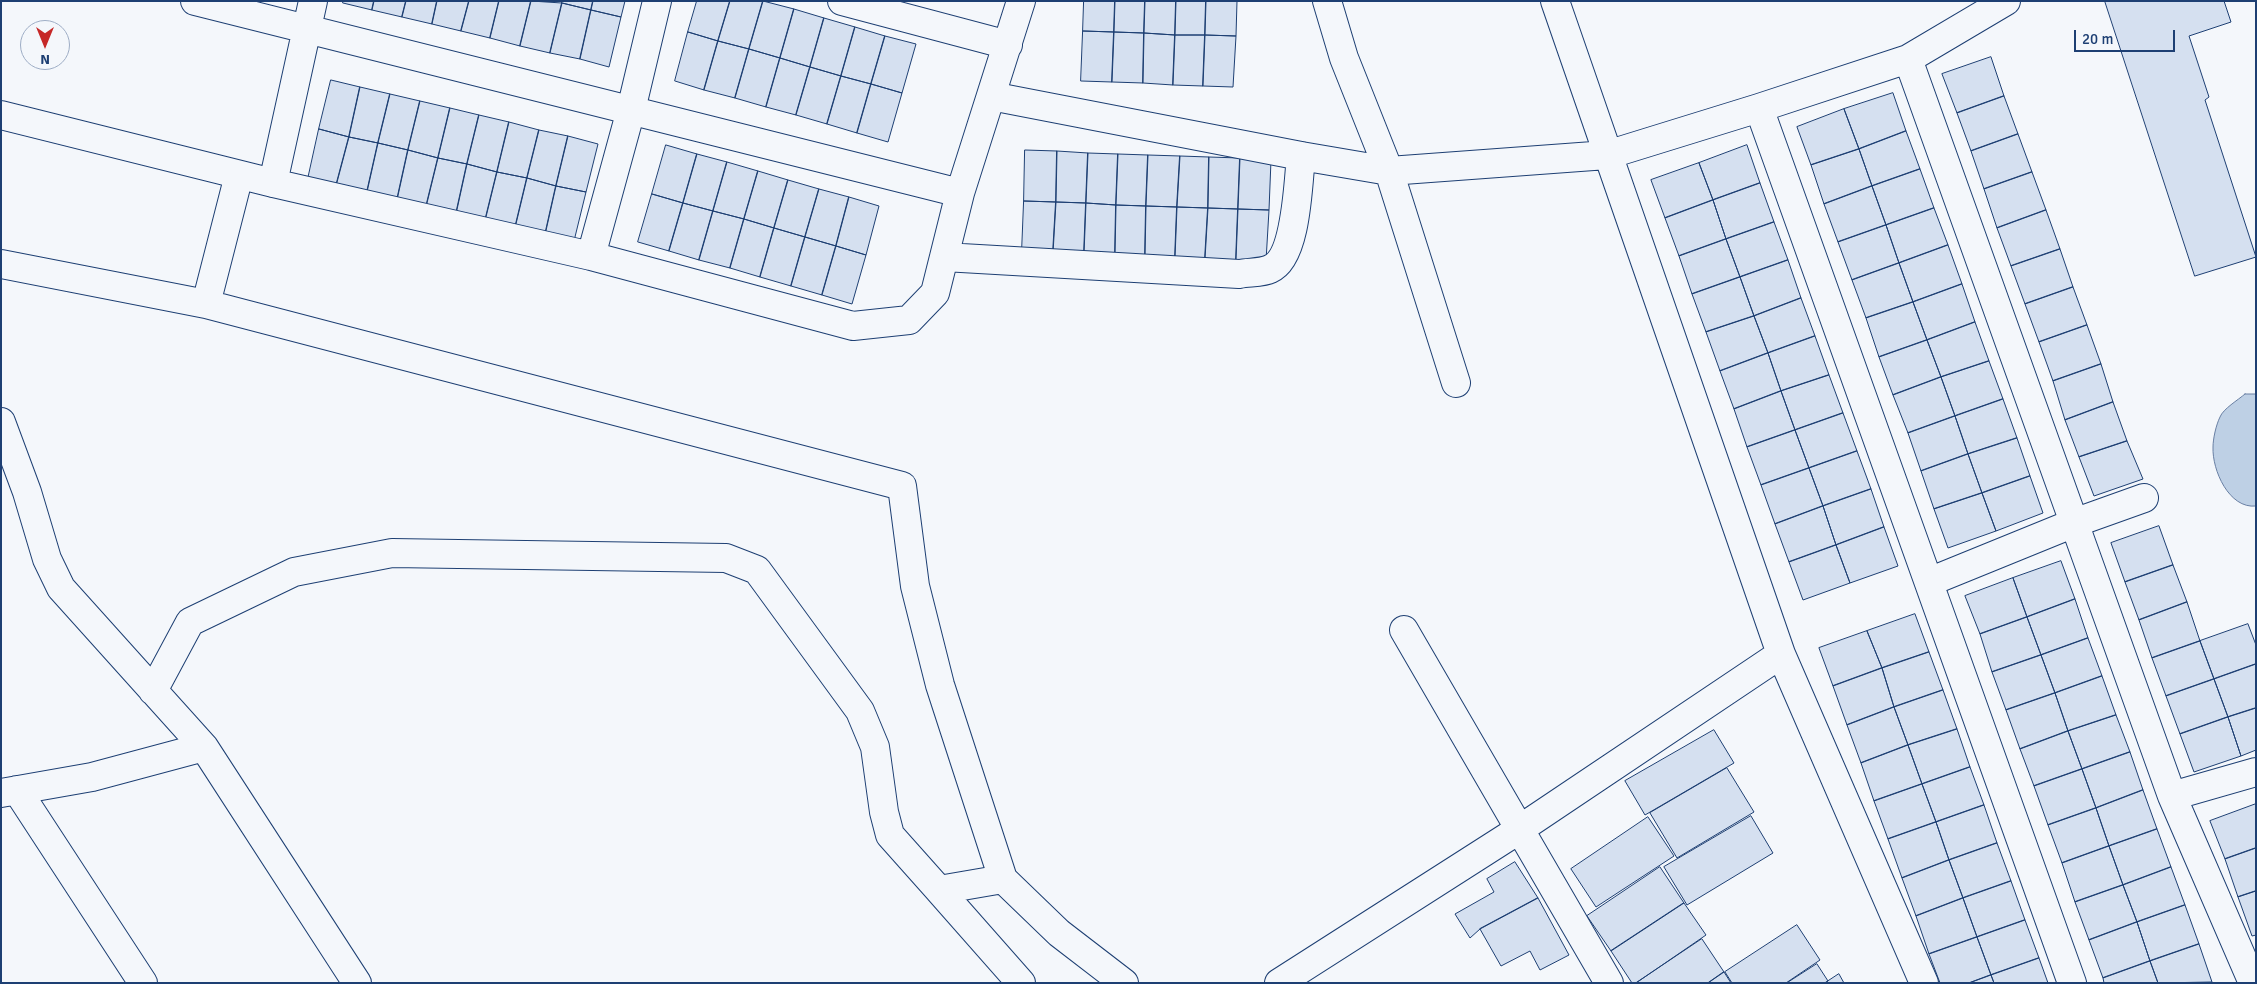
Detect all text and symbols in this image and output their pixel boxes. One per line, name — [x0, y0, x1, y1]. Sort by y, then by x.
north arrow — [20, 20, 70, 70]
scale bar — [2077, 20, 2178, 52]
text: 20 m — [2082, 30, 2113, 48]
text: N — [40, 51, 50, 68]

